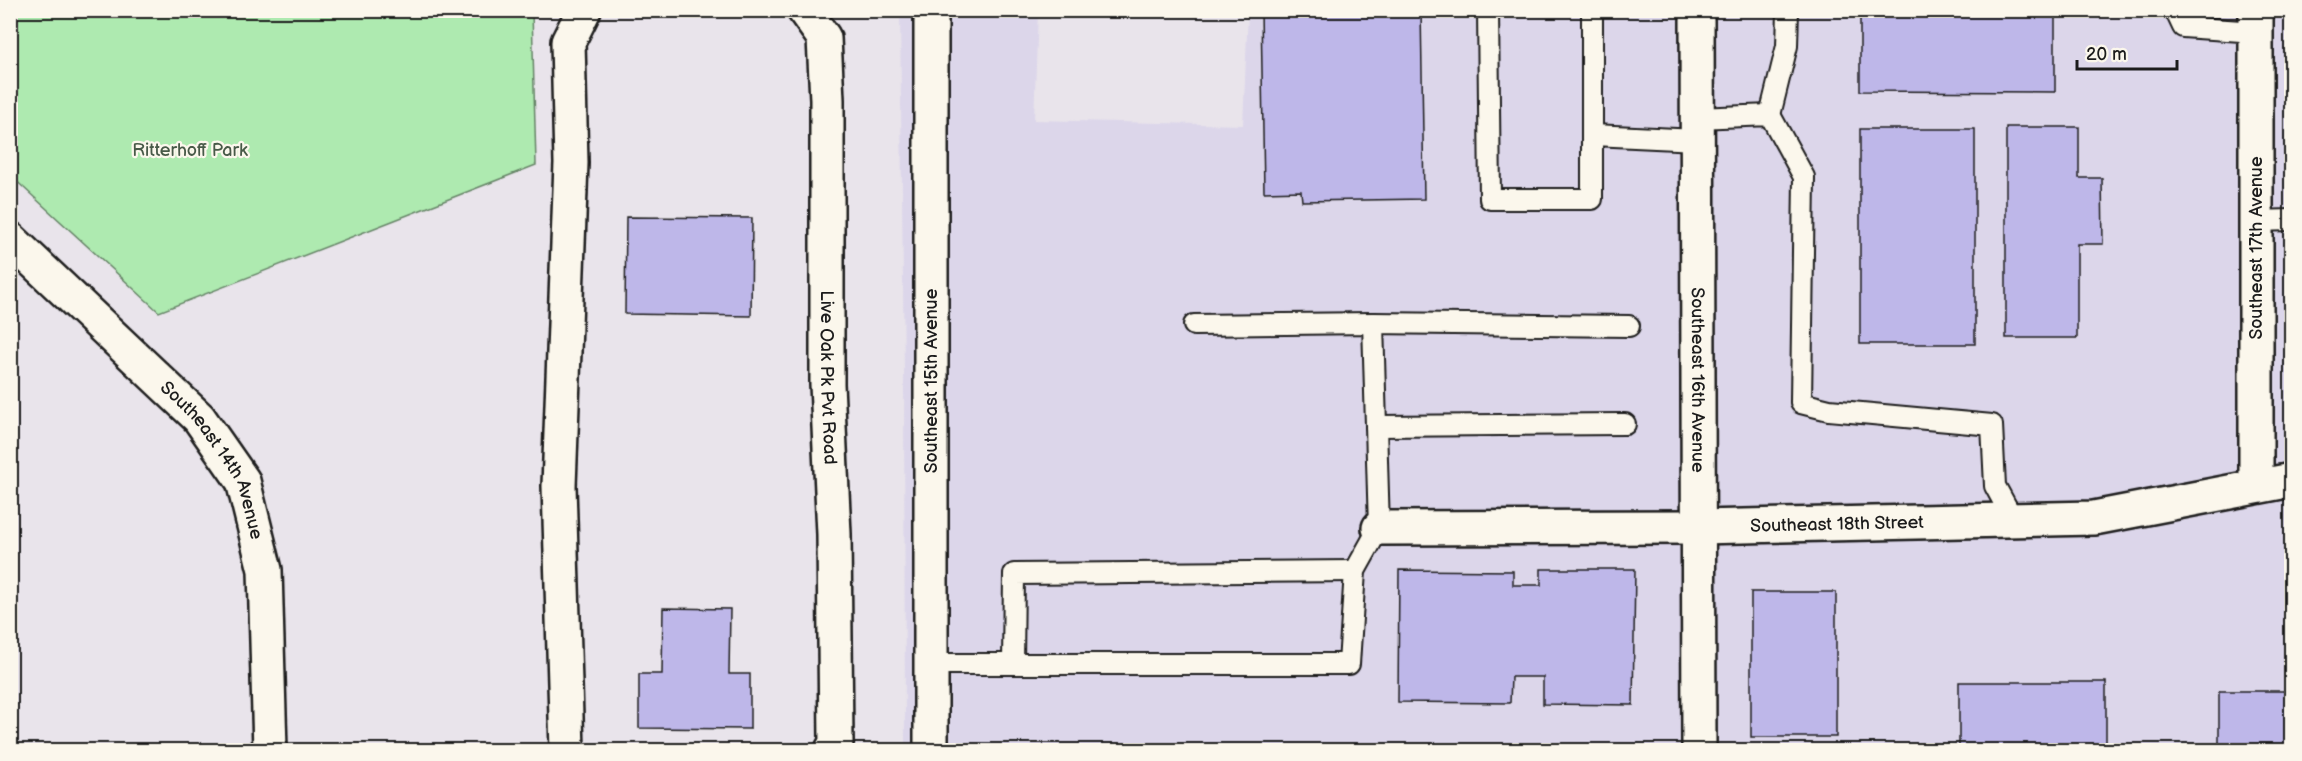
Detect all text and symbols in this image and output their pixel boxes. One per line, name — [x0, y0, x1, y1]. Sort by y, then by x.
scale bar — [2077, 33, 2178, 71]
text: 20 m — [2086, 44, 2127, 65]
park label: Ritterhoff Park — [132, 140, 248, 161]
street label: Southeast 17th Avenue — [2246, 156, 2267, 340]
street label: Southeast 16th Avenue — [1687, 287, 1709, 473]
street label: Southeast 15th Avenue — [921, 288, 942, 473]
street label: Live Oak Pk Pvt Road — [817, 290, 841, 465]
street label: Southeast 14th Avenue — [156, 377, 268, 542]
street label: Southeast 18th Street — [1750, 511, 1924, 536]

